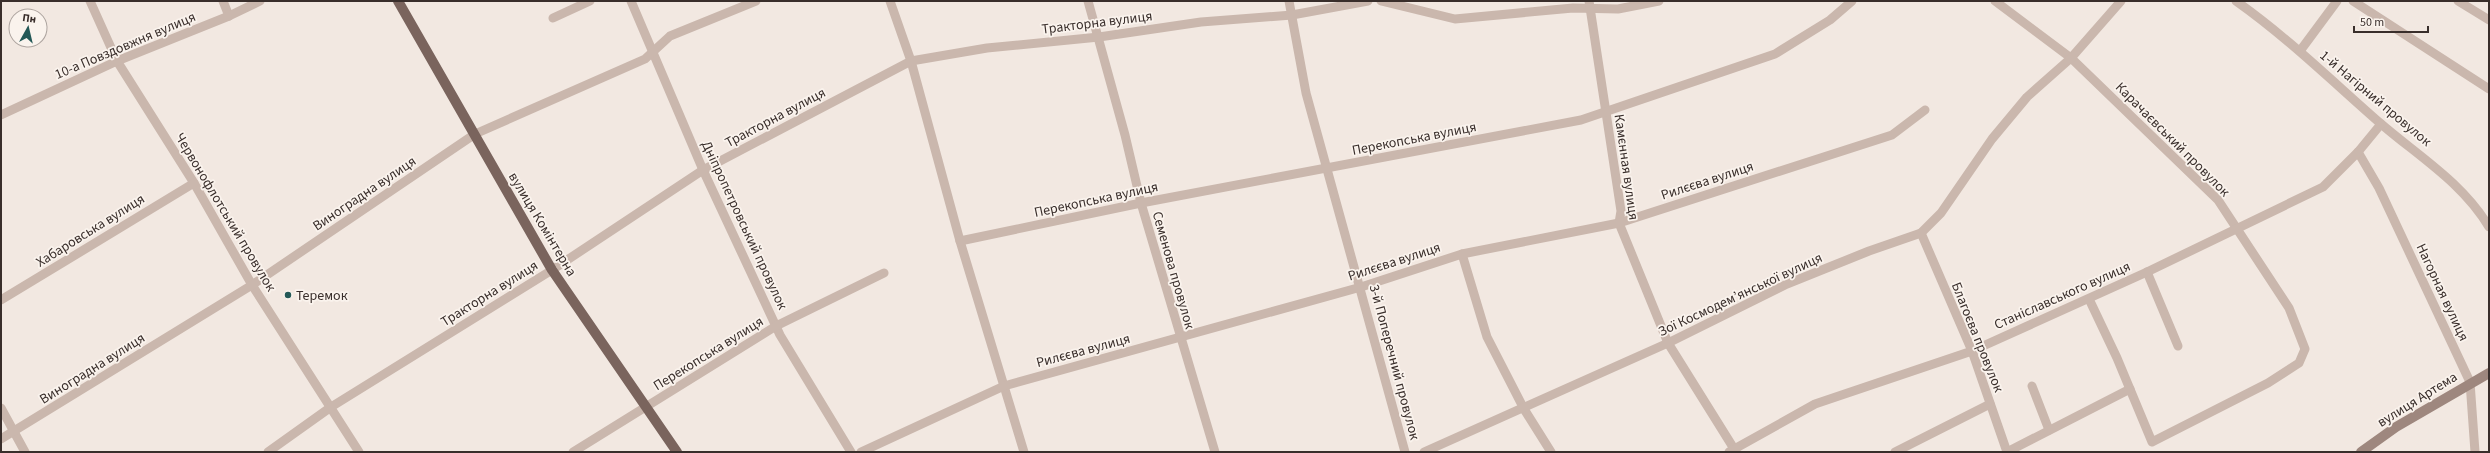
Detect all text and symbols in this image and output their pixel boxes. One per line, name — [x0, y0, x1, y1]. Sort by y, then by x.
street label: Тракторна вулиця — [1041, 6, 1154, 40]
street label: 10-а Повздовжня вулиця — [52, 7, 199, 85]
north arrow — [8, 8, 48, 48]
scale bar — [2354, 8, 2428, 34]
text: Пн — [21, 10, 37, 27]
text: 50 m — [2360, 14, 2384, 31]
street label: 1-й Нагірний провулок — [2315, 46, 2436, 152]
street label: Карачаєвський провулок — [2110, 78, 2234, 202]
street label: Тракторна вулиця — [722, 83, 829, 153]
street label: Камєнная вулиця — [1609, 113, 1643, 222]
street label: Перекопська вулиця — [1350, 117, 1478, 161]
street label: Червонофлотський провулок — [170, 129, 281, 296]
street label: Дніпропетровський провулок — [696, 138, 792, 313]
street label: Виноградна вулиця — [309, 152, 420, 236]
street label: Рилєєва вулиця — [1658, 157, 1756, 205]
street label: вулиця Комінтерна — [503, 169, 581, 280]
street label: Перекопська вулиця — [1032, 177, 1160, 223]
street label: Хабаровська вулиця — [32, 189, 149, 272]
street label: Семенова провулок — [1147, 209, 1199, 332]
street label: Рилєєва вулиця — [1345, 238, 1443, 286]
street label: Нагорная вулиця — [2411, 240, 2473, 344]
street label: Зої Космодем’янської вулиця — [1655, 248, 1826, 342]
street label: Тракторна вулиця — [437, 256, 542, 332]
street label: Станіславського вулиця — [1991, 257, 2134, 335]
street label: Благоєва провулок — [1946, 279, 2008, 396]
street label: 3-й Поперечний провулок — [1364, 282, 1424, 442]
place label: Теремок — [296, 286, 348, 306]
marker: Теремок — [283, 290, 293, 300]
street label: Перекопська вулиця — [650, 312, 767, 396]
street label: Виноградна вулиця — [36, 328, 149, 409]
street label: Рилєєва вулиця — [1034, 329, 1132, 373]
street label: вулиця Артема — [2374, 367, 2461, 432]

